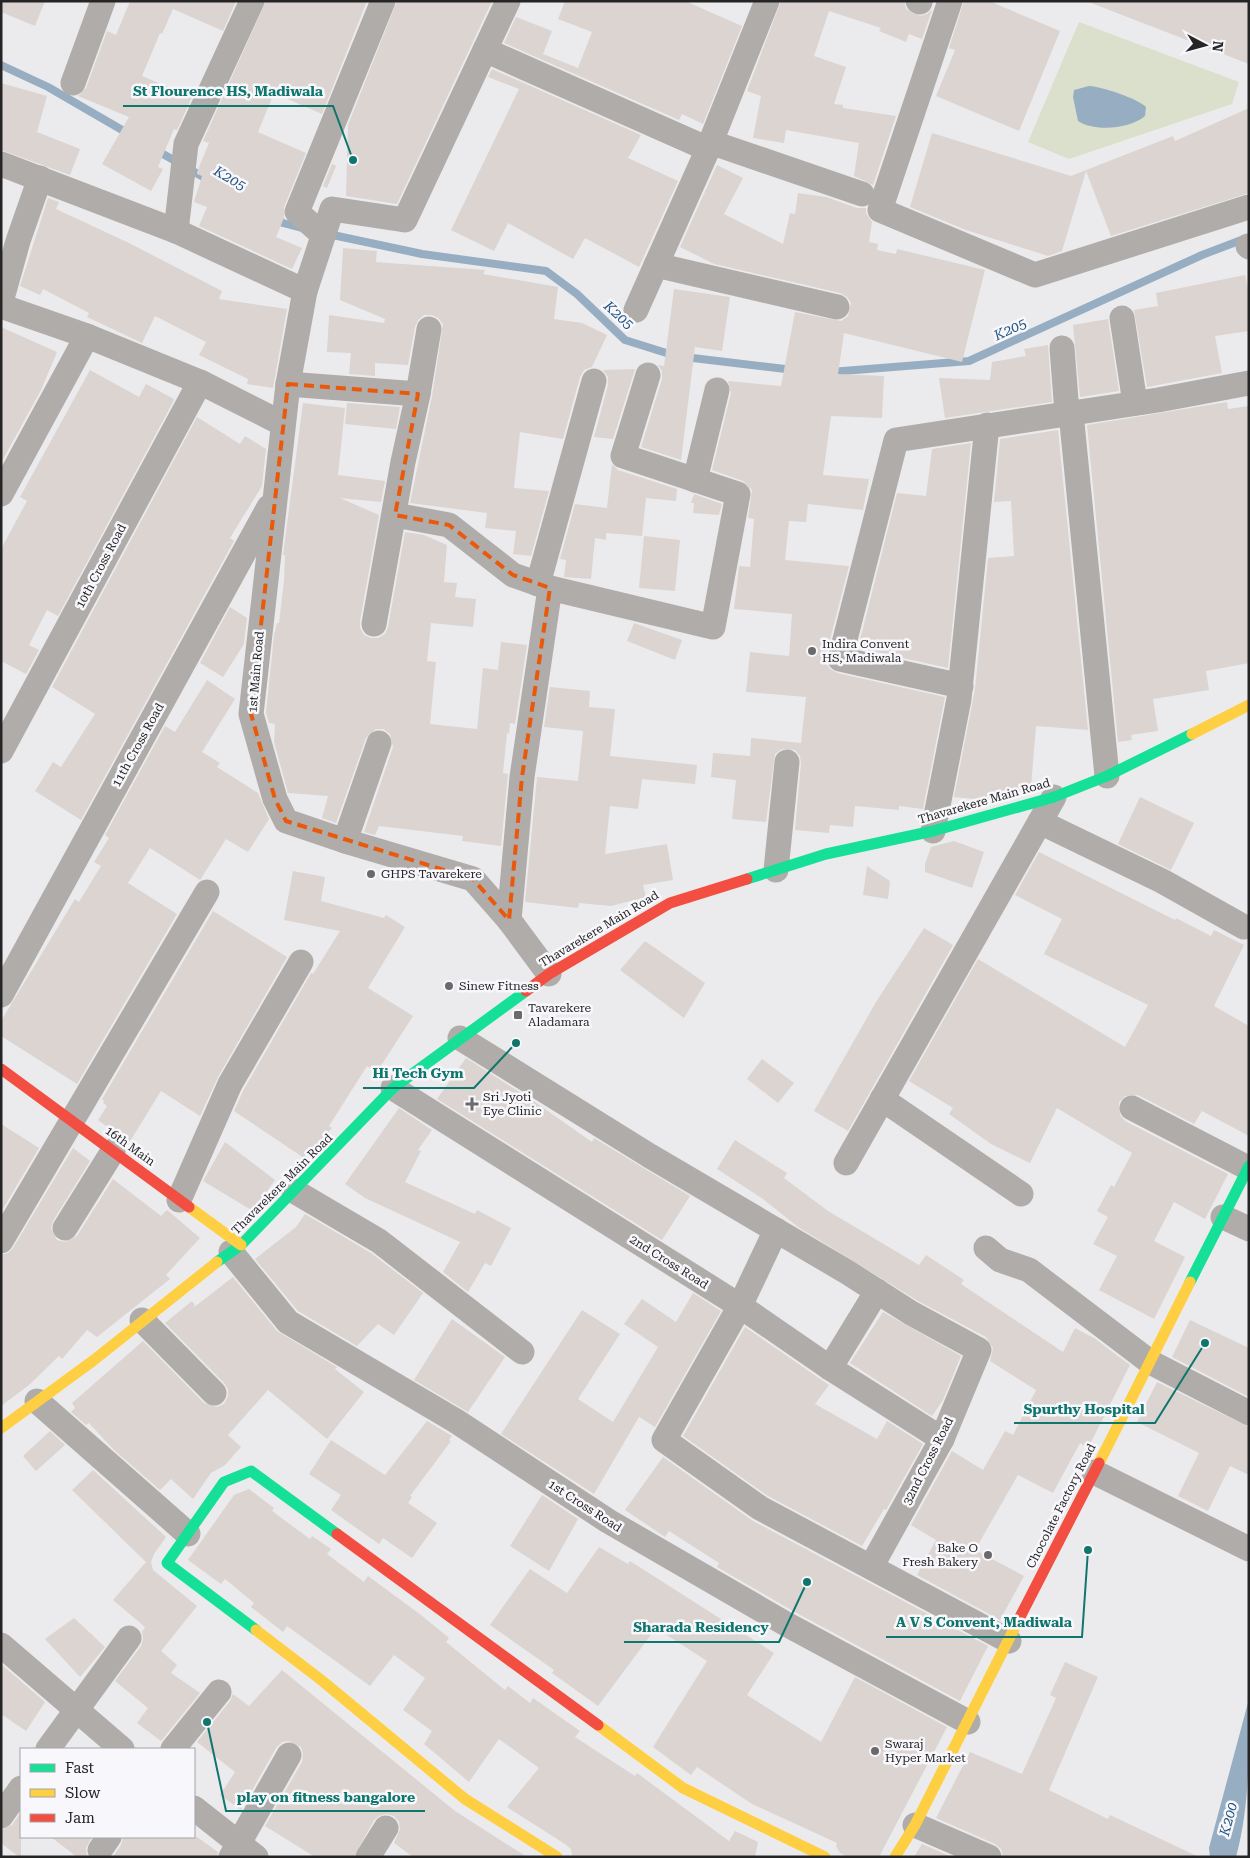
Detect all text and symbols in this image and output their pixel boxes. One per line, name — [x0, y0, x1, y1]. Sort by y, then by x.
north arrow — [1180, 20, 1230, 70]
text: N — [1209, 40, 1226, 53]
callout: St Flourence HS, Madiwala — [123, 77, 333, 106]
text: St Flourence HS, Madiwala — [133, 83, 324, 99]
water label: K205 — [210, 162, 249, 193]
water label: K205 — [600, 297, 637, 332]
water label: K205 — [990, 315, 1029, 344]
street label: 10th Cross Road — [73, 521, 129, 611]
street label: 1st Main Road — [245, 630, 267, 713]
place label: Indira Convent HS, Madiwala — [822, 637, 910, 665]
marker: Indira Convent HS, Madiwala — [806, 645, 818, 657]
street label: 11th Cross Road — [109, 700, 167, 789]
street label: Thavarekere Main Road — [916, 775, 1052, 827]
place label: GHPS Tavarekere — [381, 867, 482, 881]
marker: GHPS Tavarekere — [365, 868, 377, 880]
street label: Thavarekere Main Road — [537, 888, 661, 970]
place label: Sinew Fitness — [459, 979, 539, 993]
marker: Sinew Fitness — [443, 980, 455, 992]
place label: Tavarekere Aladamara — [528, 1001, 592, 1029]
marker: Tavarekere Aladamara — [512, 1009, 524, 1021]
callout: Hi Tech Gym — [363, 1059, 474, 1088]
text: Hi Tech Gym — [373, 1065, 464, 1081]
place label: Sri Jyoti Eye Clinic — [483, 1090, 542, 1118]
marker: Sri Jyoti Eye Clinic — [465, 1097, 479, 1111]
street label: 16th Main — [102, 1123, 158, 1169]
street label: Thavarekere Main Road — [229, 1131, 335, 1237]
street label: 2nd Cross Road — [627, 1232, 711, 1292]
callout: Spurthy Hospital — [1014, 1394, 1155, 1423]
text: Spurthy Hospital — [1023, 1401, 1145, 1417]
street label: 32nd Cross Road — [900, 1415, 956, 1507]
street label: Chocolate Factory Road — [1023, 1441, 1099, 1571]
street label: 1st Cross Road — [546, 1477, 625, 1535]
place label: Bake O Fresh Bakery — [902, 1541, 979, 1569]
marker: Bake O Fresh Bakery — [982, 1549, 994, 1561]
callout: A V S Convent, Madiwala — [886, 1608, 1082, 1637]
callout: Sharada Residency — [624, 1613, 779, 1642]
text: A V S Convent, Madiwala — [896, 1614, 1073, 1630]
text: Sharada Residency — [633, 1619, 769, 1635]
place label: Swaraj Hyper Market — [885, 1737, 966, 1765]
marker: Swaraj Hyper Market — [869, 1745, 881, 1757]
legend — [20, 1748, 195, 1838]
text: Fast — [65, 1759, 95, 1777]
callout: play on fitness bangalore — [226, 1782, 425, 1811]
text: Slow — [65, 1784, 101, 1802]
text: play on fitness bangalore — [237, 1789, 415, 1805]
water label: K200 — [1216, 1800, 1240, 1838]
text: Jam — [65, 1809, 95, 1827]

